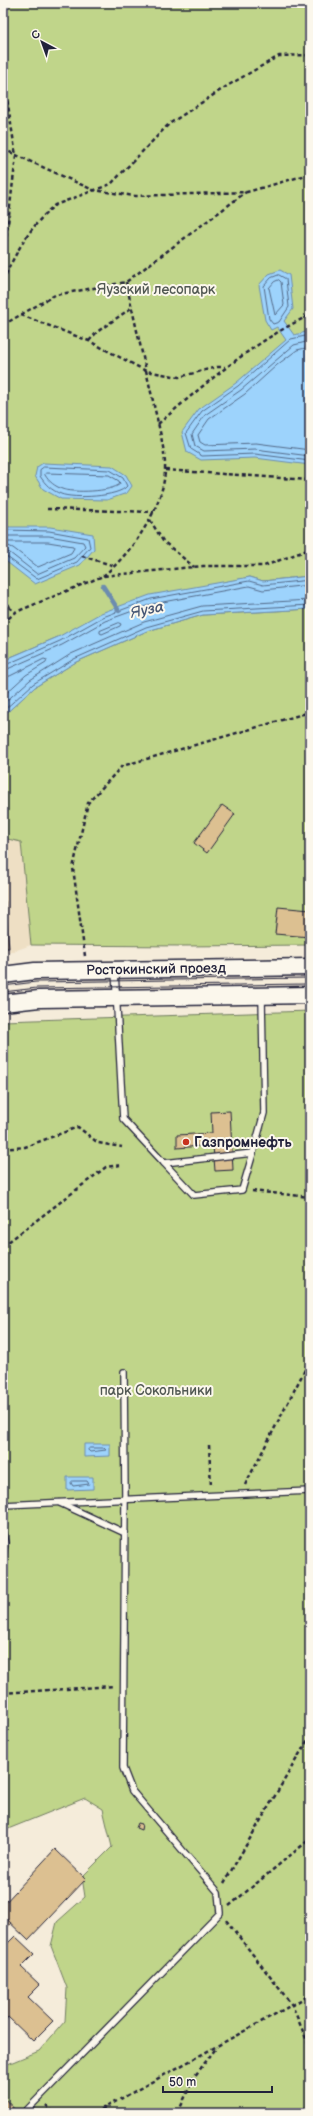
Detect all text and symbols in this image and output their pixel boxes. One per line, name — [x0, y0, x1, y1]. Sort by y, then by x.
north arrow — [22, 22, 62, 62]
text: С — [29, 27, 43, 42]
park label: Яузский лесопарк — [97, 281, 216, 298]
water label: Яуза — [128, 597, 165, 623]
street label: Ростокинский проезд — [86, 959, 227, 979]
place label: Газпромнефть — [194, 1134, 292, 1151]
marker: Газпромнефть — [181, 1137, 191, 1147]
park label: парк Сокольники — [100, 1382, 212, 1399]
scale bar — [163, 2068, 272, 2094]
text: 50 m — [169, 2075, 196, 2090]

